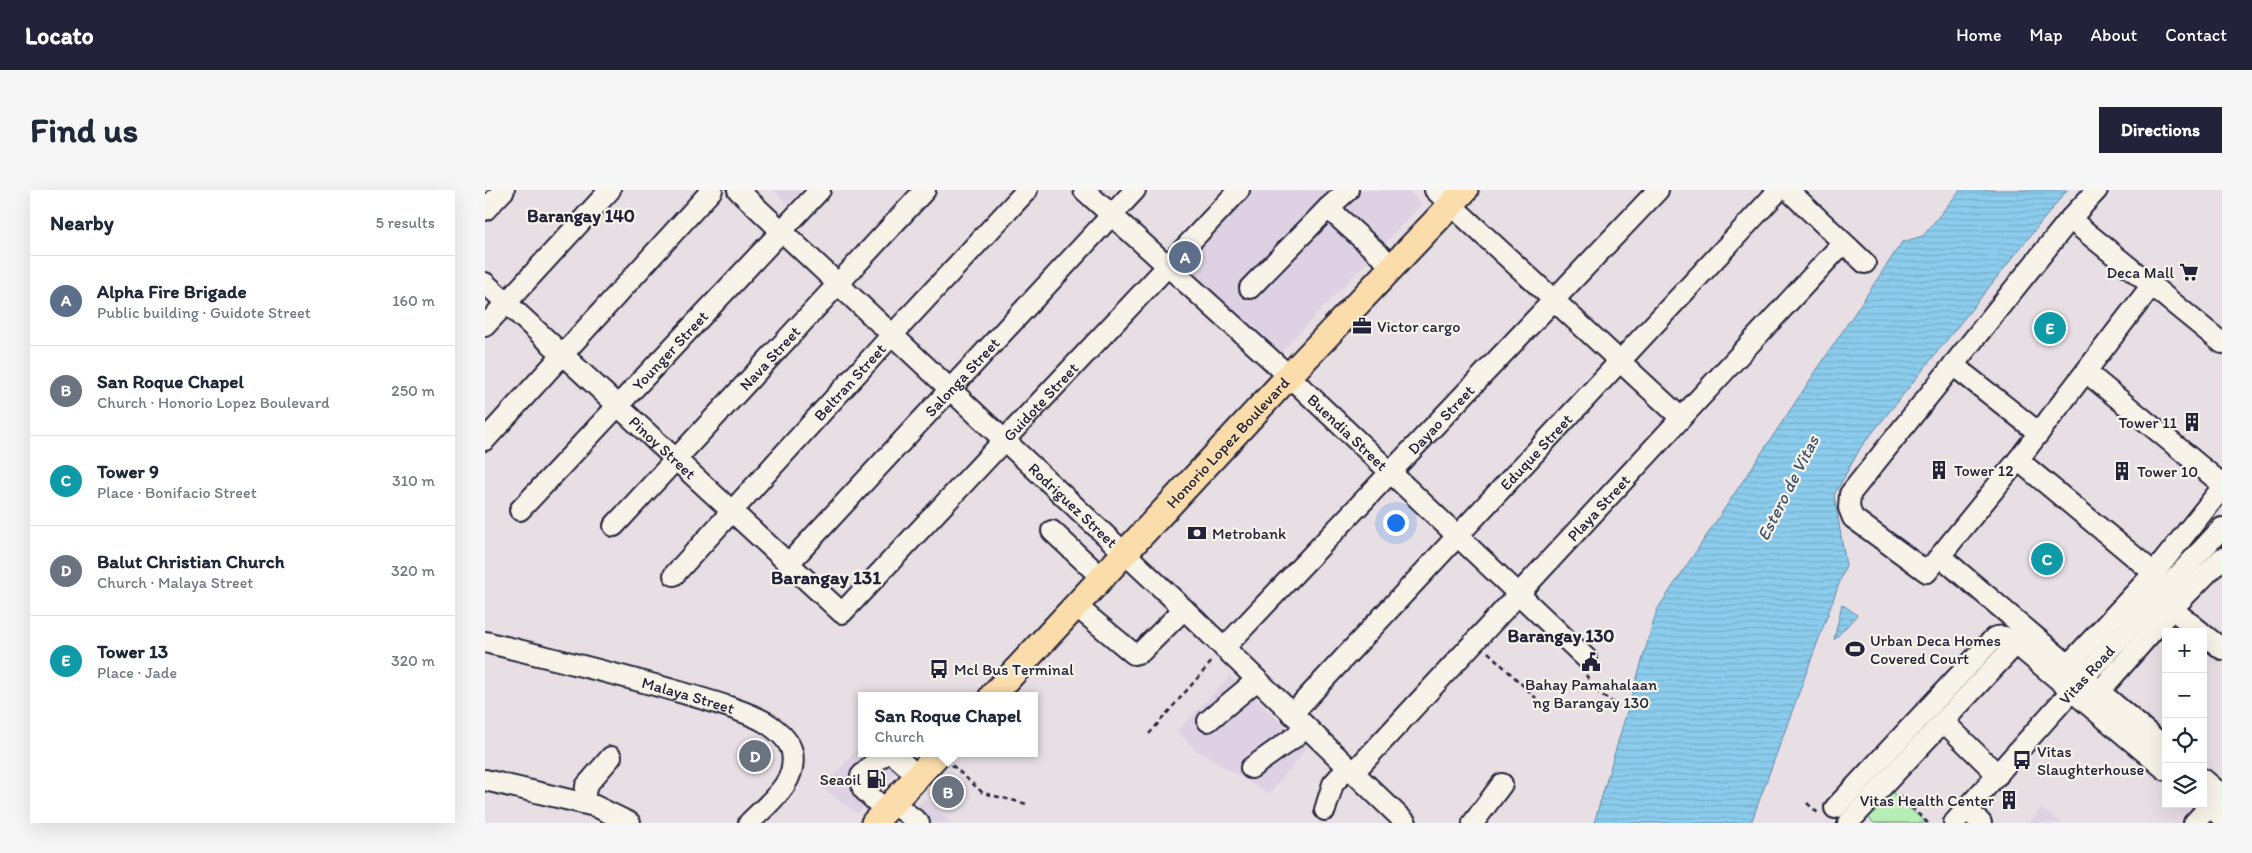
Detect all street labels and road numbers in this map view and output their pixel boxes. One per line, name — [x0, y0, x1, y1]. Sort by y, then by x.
street label: Younger Street — [628, 306, 712, 394]
street label: Nava Street — [735, 322, 804, 394]
street label: Salonga Street — [920, 333, 1003, 420]
street label: Beltran Street — [809, 339, 890, 425]
street label: Guidote Street — [999, 358, 1082, 445]
street label: Honorio Lopez Boulevard — [1162, 373, 1293, 512]
street label: Dayao Street — [1403, 381, 1478, 458]
street label: Buendia Street — [1304, 390, 1392, 474]
street label: Eduque Street — [1496, 410, 1576, 494]
street label: Pinoy Street — [625, 412, 700, 483]
street label: Rodriguez Street — [1025, 459, 1122, 551]
street label: Playa Street — [1563, 470, 1634, 545]
street label: Vitas Road — [2055, 641, 2118, 708]
street label: Malaya Street — [640, 672, 737, 718]

